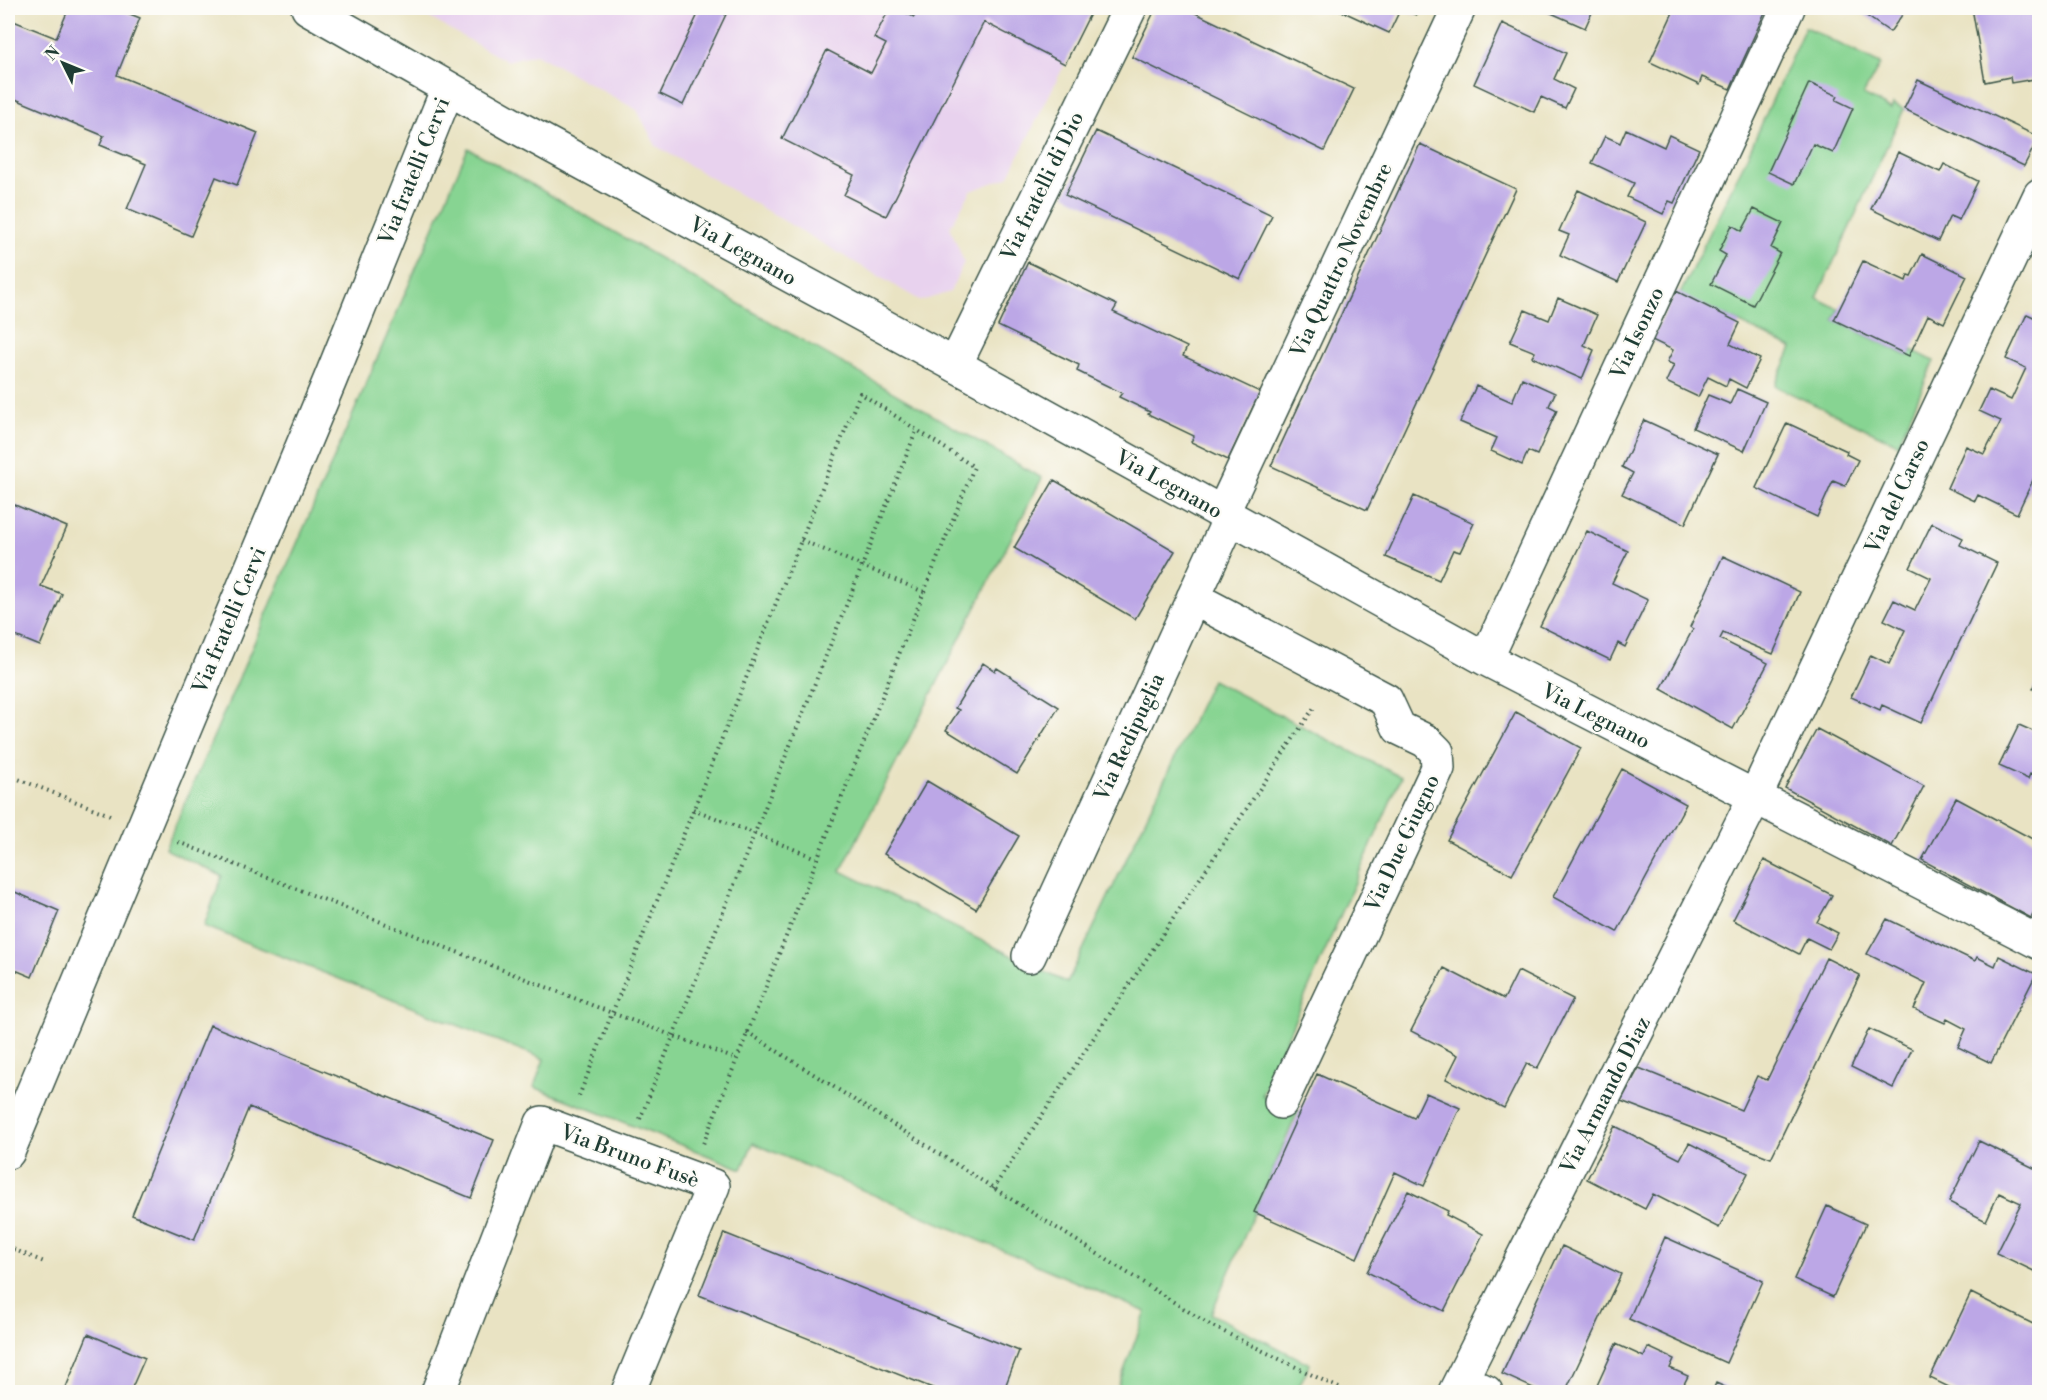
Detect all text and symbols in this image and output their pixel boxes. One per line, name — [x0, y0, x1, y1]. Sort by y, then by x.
north arrow — [33, 33, 93, 93]
text: N — [41, 42, 65, 65]
street label: Via fratelli Cervi — [373, 94, 456, 250]
street label: Via fratelli di Dio — [995, 108, 1090, 266]
street label: Via Quattro Novembre — [1285, 159, 1398, 363]
street label: Via Legnano — [683, 211, 801, 292]
street label: Via Isonzo — [1605, 283, 1671, 385]
street label: Via del Carso — [1860, 435, 1936, 559]
street label: Via Legnano — [1109, 444, 1227, 525]
street label: Via fratelli Cervi — [187, 543, 273, 699]
street label: Via Redipuglia — [1088, 669, 1171, 806]
street label: Via Legnano — [1536, 678, 1654, 755]
street label: Via Due Giugno — [1359, 771, 1446, 917]
street label: Via Armando Diaz — [1555, 1012, 1657, 1179]
street label: Via Bruno Fusè — [556, 1119, 703, 1194]

